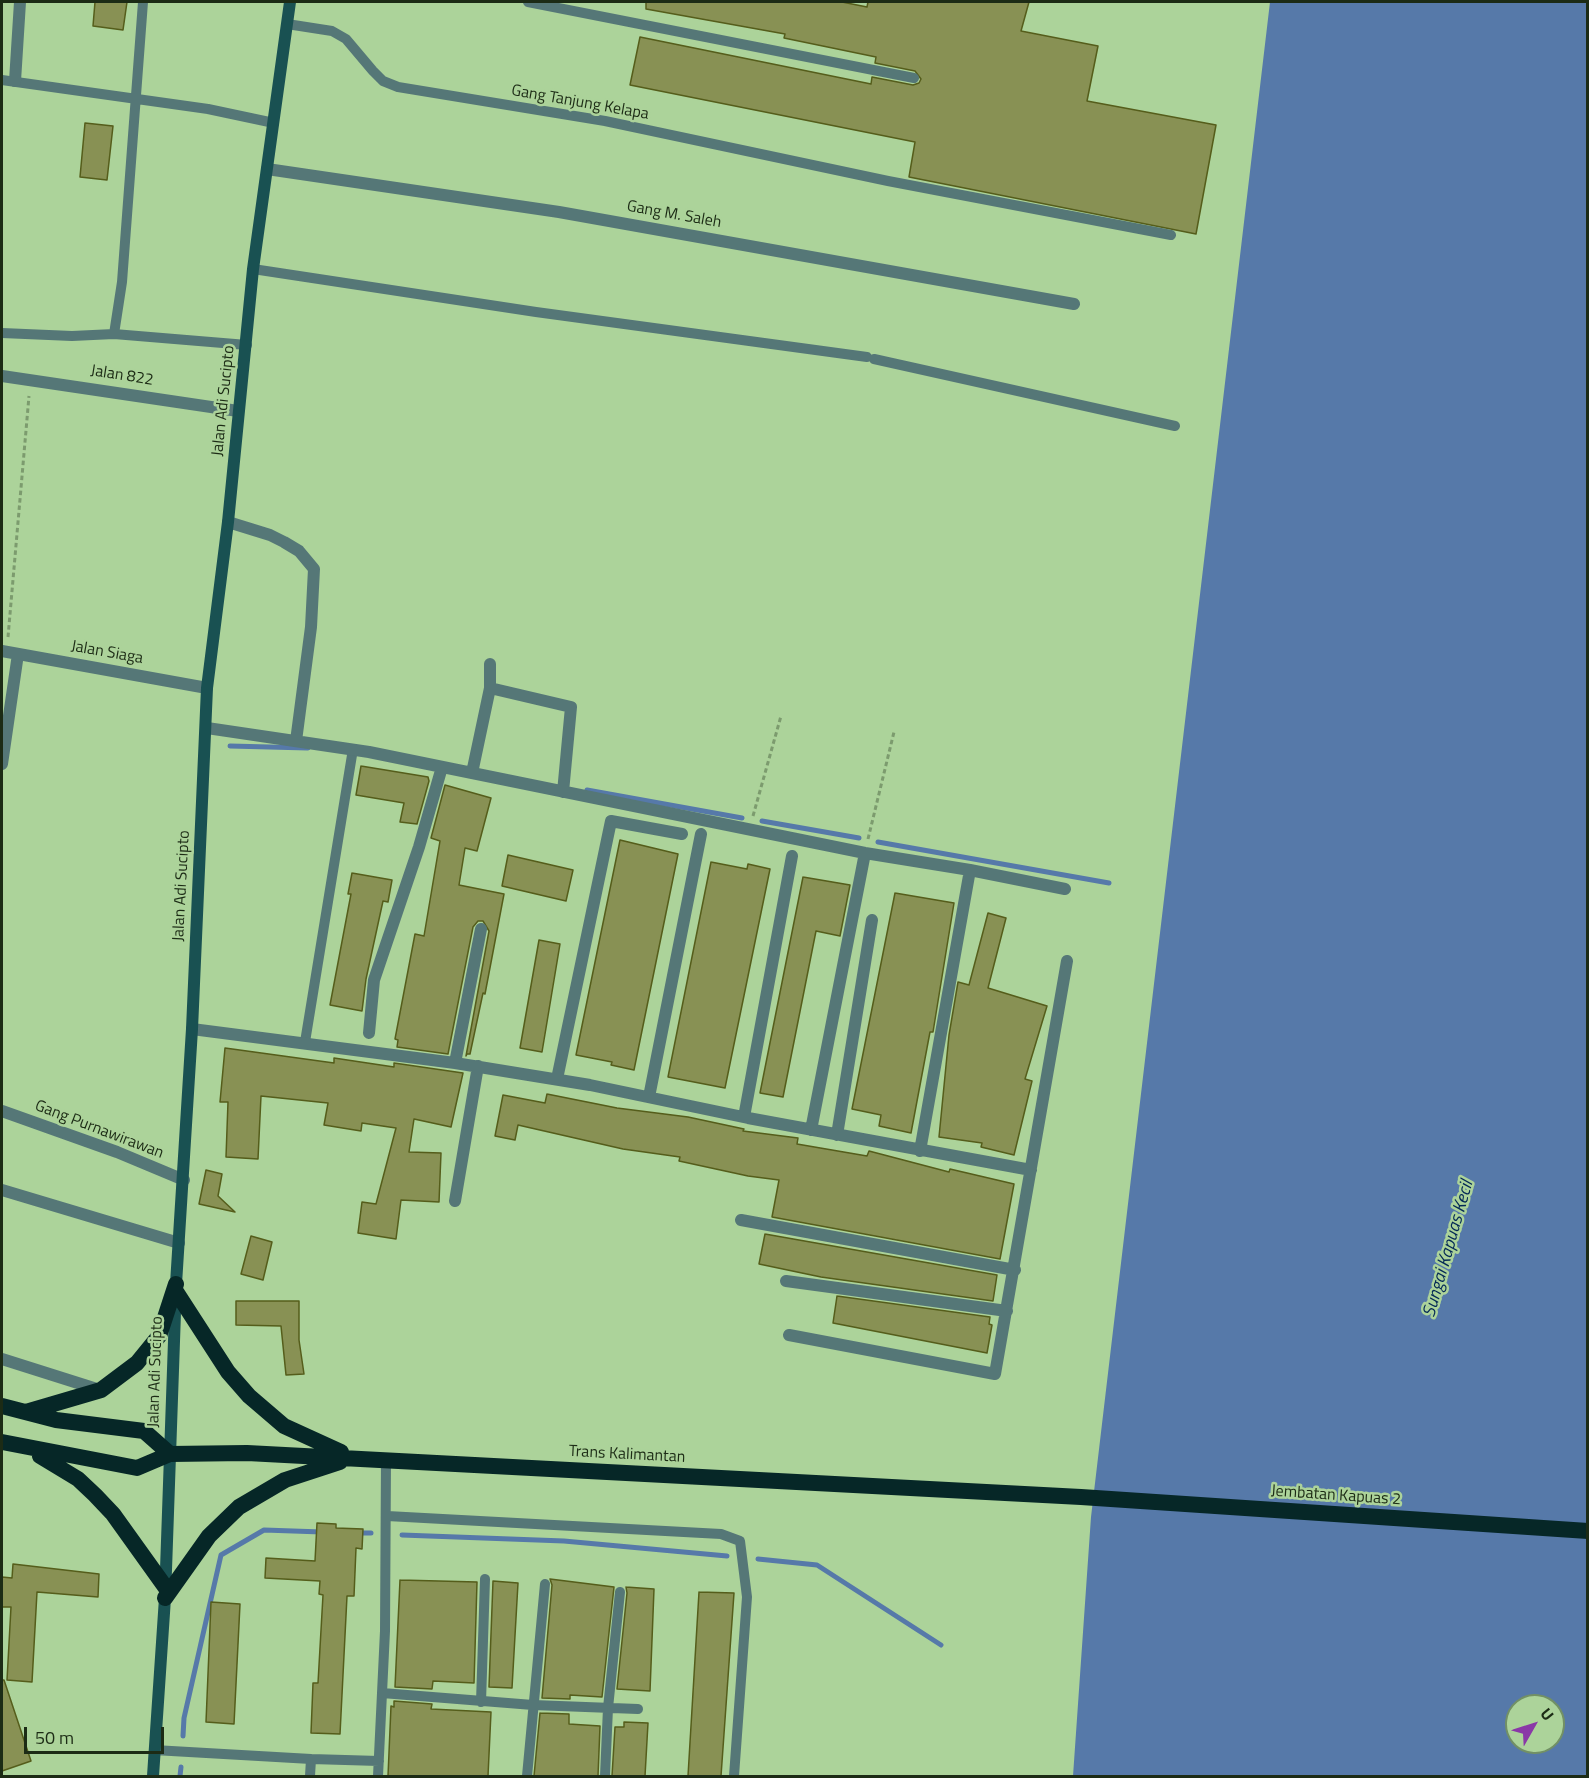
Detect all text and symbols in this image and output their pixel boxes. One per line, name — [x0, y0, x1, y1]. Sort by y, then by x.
street label: Gang Tanjung Kelapa — [510, 81, 650, 125]
street label: Gang M. Saleh — [625, 197, 723, 233]
street label: Jalan Adi Sucipto — [209, 345, 239, 457]
street label: Jalan 822 — [89, 362, 155, 390]
street label: Jalan Siaga — [69, 637, 145, 669]
street label: Jalan Adi Sucipto — [169, 830, 195, 942]
street label: Gang Purnawirawan — [32, 1097, 166, 1163]
water label: Sungai Kapuas Kecil — [1419, 1178, 1479, 1320]
street label: Jalan Adi Sucipto — [144, 1316, 168, 1428]
street label: Trans Kalimantan — [568, 1442, 686, 1468]
street label: Jembatan Kapuas 2 — [1270, 1482, 1402, 1510]
north arrow — [1505, 1694, 1565, 1754]
text: U — [1535, 1702, 1560, 1726]
scale bar — [27, 1715, 166, 1753]
text: 50 m — [35, 1724, 74, 1751]

